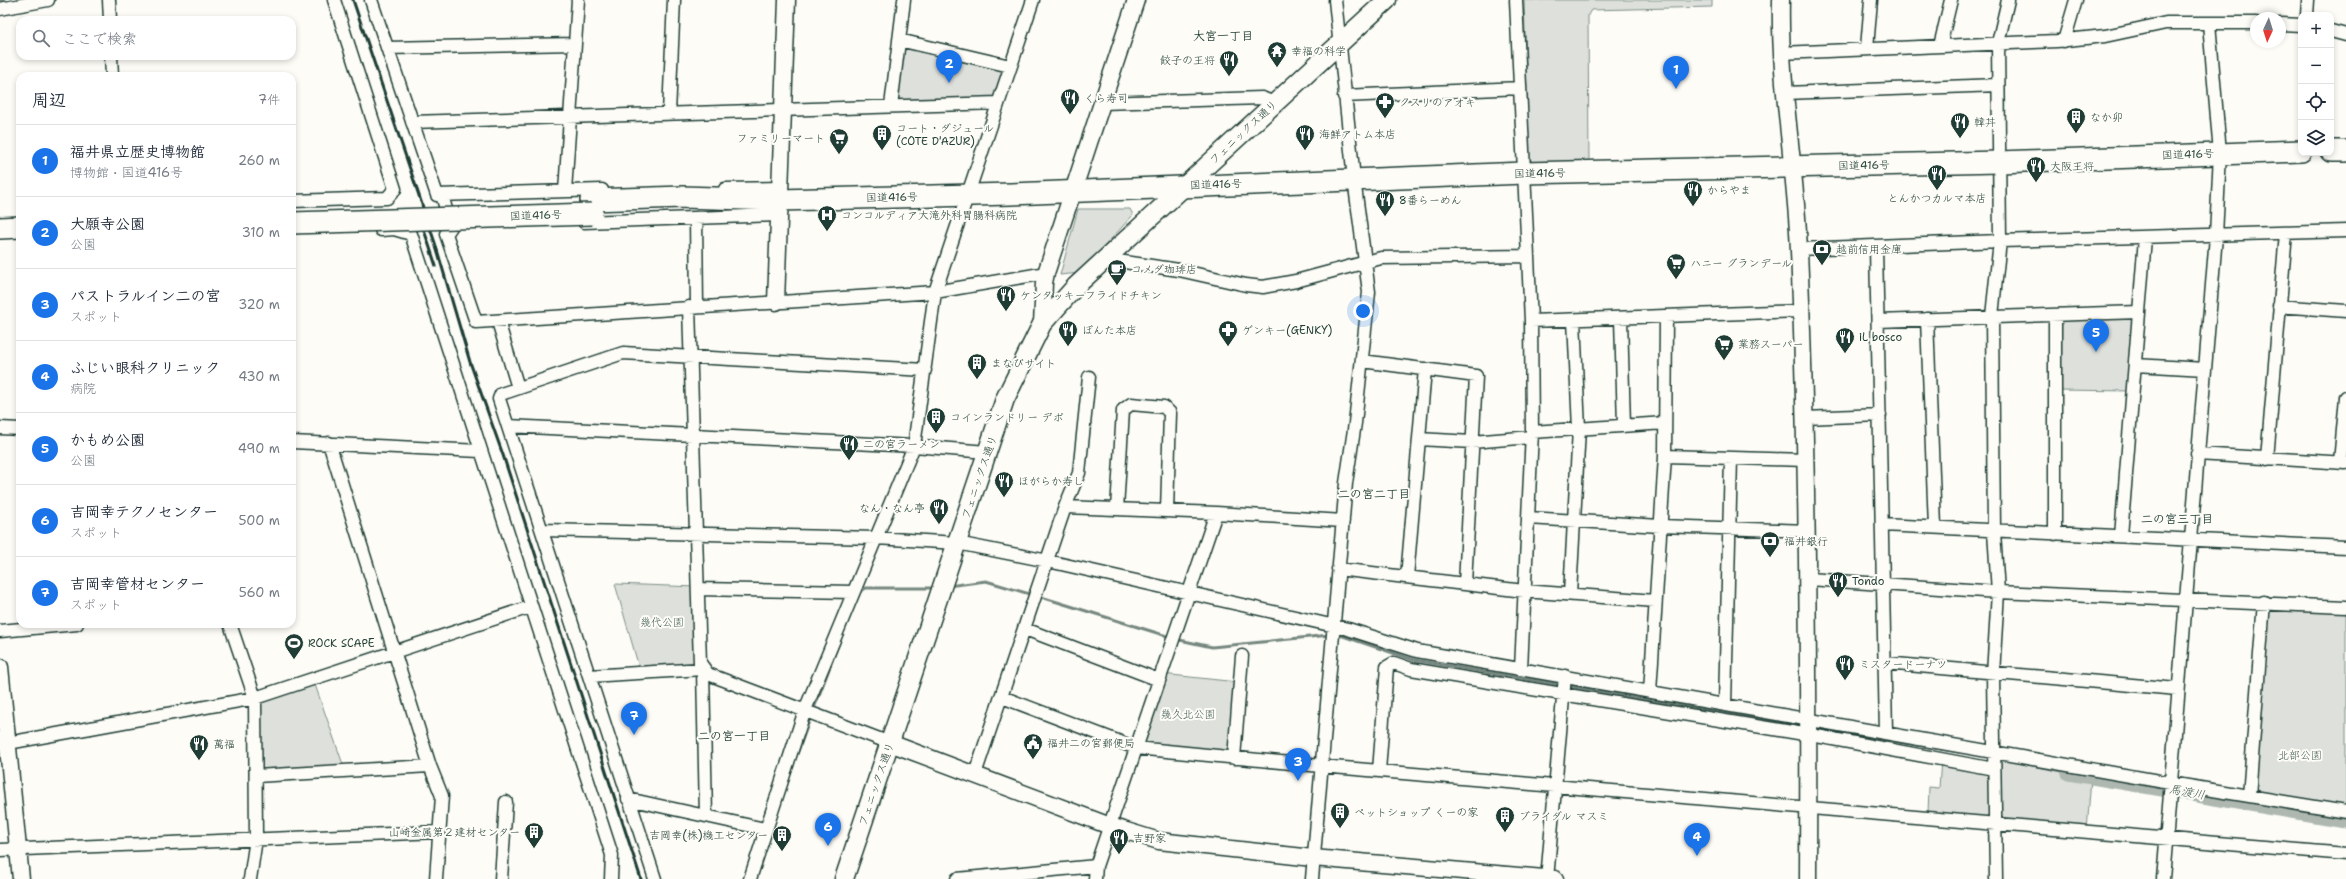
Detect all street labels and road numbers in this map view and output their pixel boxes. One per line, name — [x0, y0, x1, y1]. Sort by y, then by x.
street label: フェニックス通り — [1206, 97, 1281, 168]
street label: 国道416号 — [2162, 146, 2214, 163]
street label: 国道416号 — [1838, 158, 1890, 173]
street label: 国道416号 — [1514, 166, 1566, 181]
street label: 国道416号 — [1190, 176, 1242, 193]
street label: 国道416号 — [866, 190, 918, 205]
street label: 国道416号 — [510, 207, 562, 224]
street label: フェニックス通り — [958, 433, 1001, 521]
street label: フェニックス通り — [855, 740, 898, 828]

